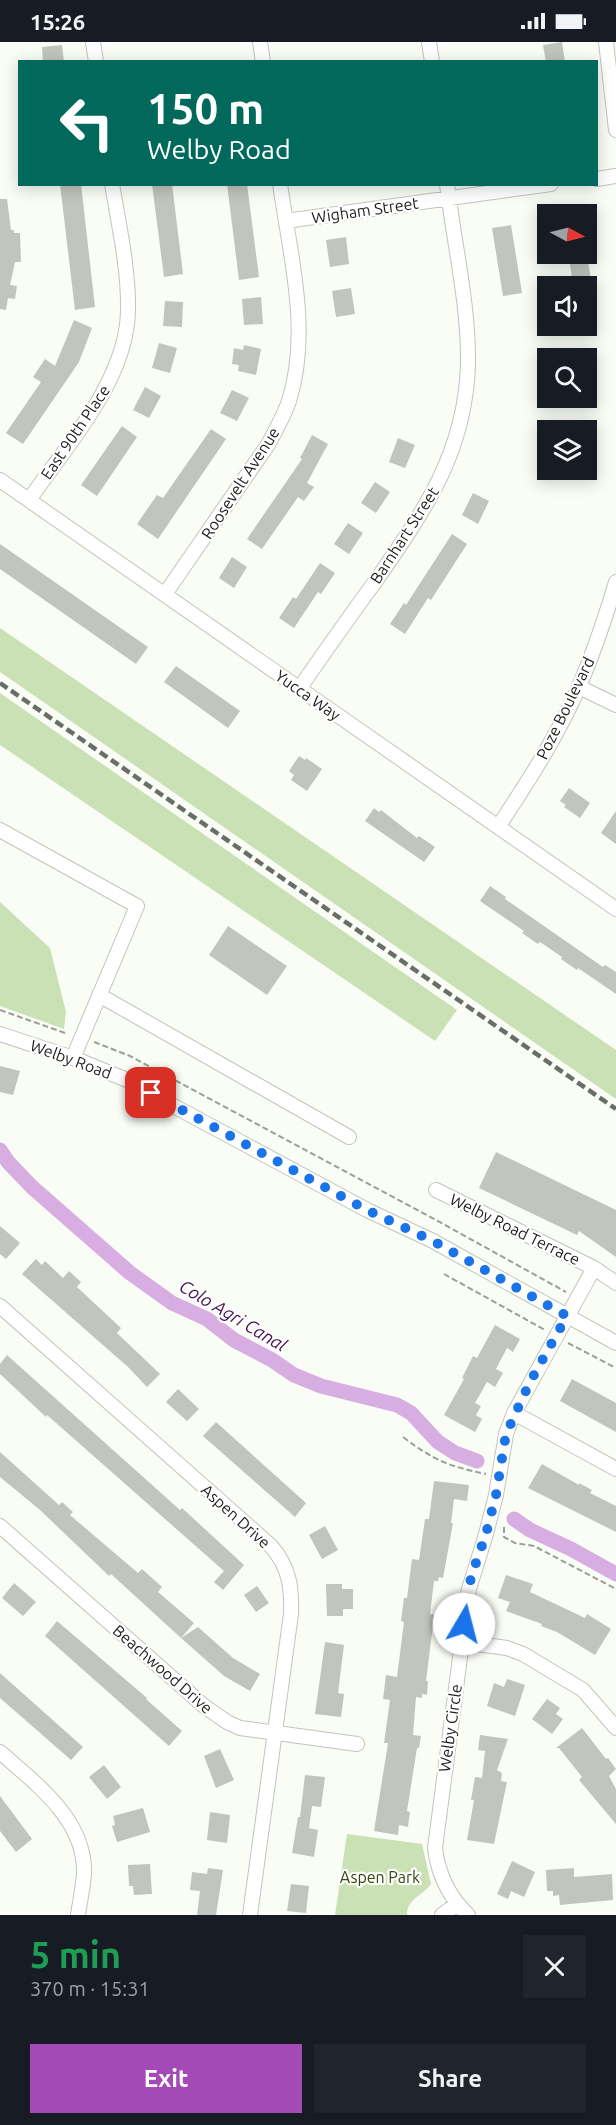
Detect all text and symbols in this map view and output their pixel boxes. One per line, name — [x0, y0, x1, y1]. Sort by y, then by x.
text: 15:26 — [30, 9, 85, 34]
icon: left — [48, 84, 126, 162]
text: 150 m — [147, 85, 264, 132]
text: Welby Road — [147, 134, 291, 164]
street label: Wigham Street — [310, 193, 420, 226]
north arrow — [537, 204, 597, 264]
map controls — [537, 204, 597, 480]
button: sound — [537, 276, 597, 336]
button: search — [537, 348, 597, 408]
street label: East 90th Place — [37, 382, 113, 482]
button: layers — [537, 420, 597, 480]
street label: Roosevelt Avenue — [197, 424, 283, 542]
street label: Barnhart Street — [366, 483, 442, 587]
street label: Poze Boulevard — [532, 654, 598, 762]
street label: Yucca Way — [272, 666, 344, 724]
street label: Welby Road — [28, 1036, 114, 1082]
pin — [125, 1067, 176, 1118]
icon: arrive — [134, 1076, 167, 1109]
street label: Welby Road Terrace — [447, 1190, 583, 1268]
water label: Colo Agri Canal — [176, 1275, 291, 1355]
street label: Aspen Drive — [198, 1480, 274, 1552]
position arrow — [432, 1592, 496, 1656]
street label: Beachwood Drive — [110, 1621, 216, 1717]
street label: Welby Circle — [435, 1683, 465, 1773]
park label: Aspen Park — [340, 1868, 420, 1886]
text: 5 min — [30, 1934, 121, 1975]
button: close — [523, 1935, 586, 1998]
text: 370 m · 15:31 — [30, 1977, 150, 2000]
button: Exit — [30, 2044, 302, 2113]
button: Share — [314, 2044, 586, 2113]

